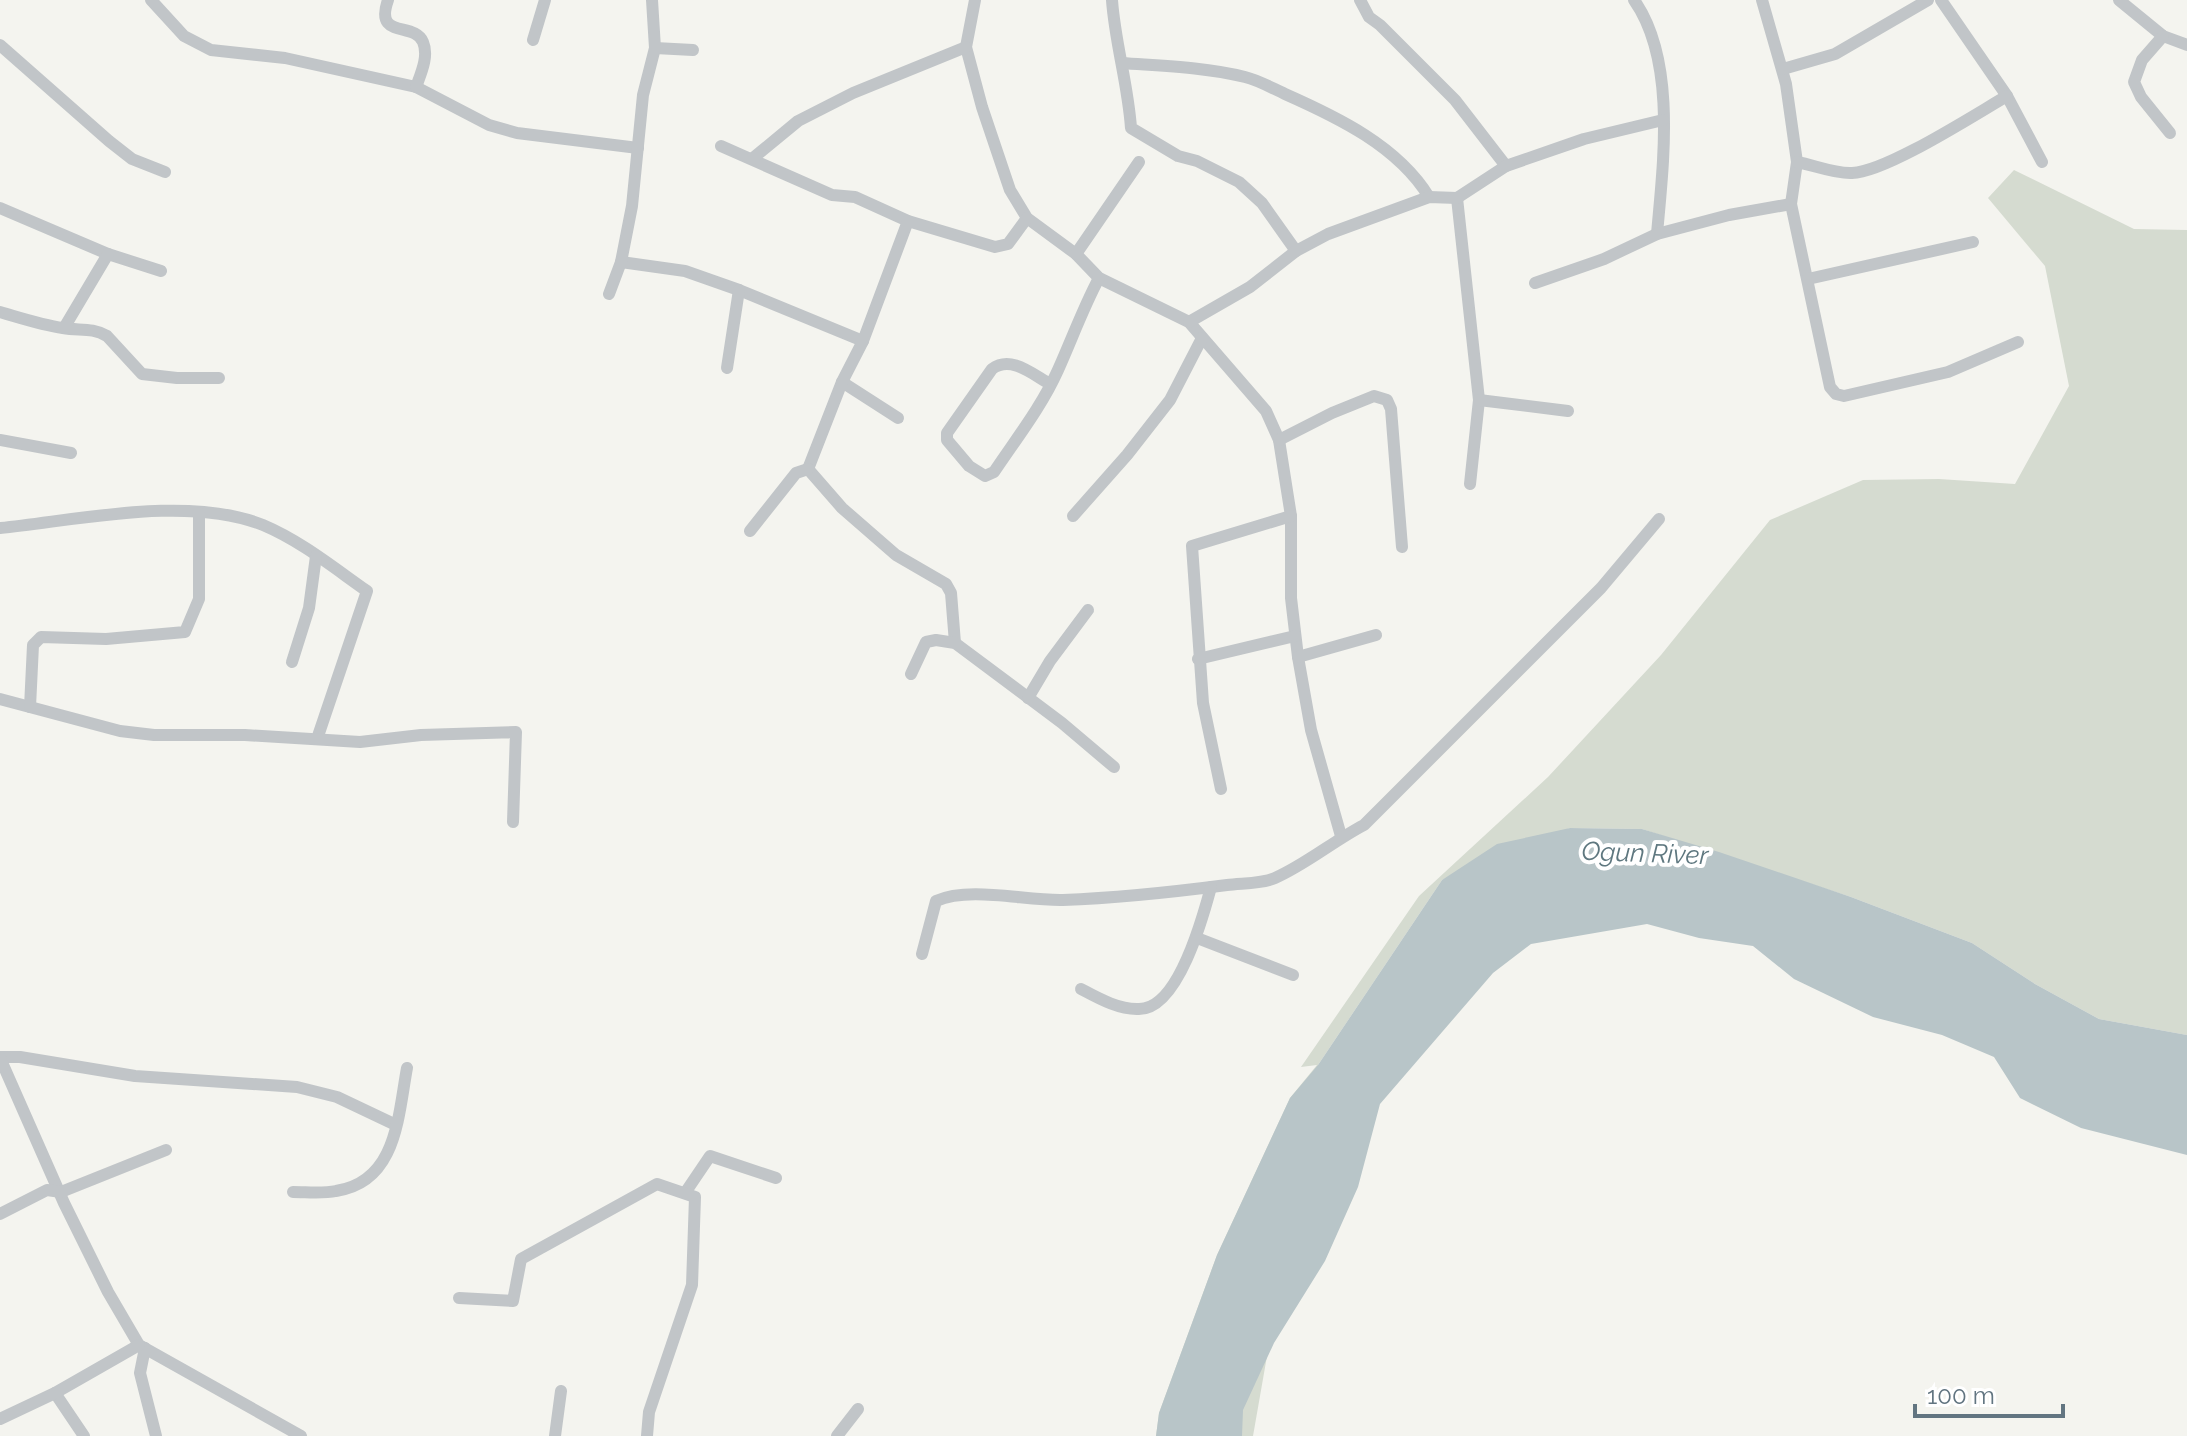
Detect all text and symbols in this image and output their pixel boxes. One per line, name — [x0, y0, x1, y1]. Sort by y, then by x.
water label: Ogun River — [1581, 836, 1710, 870]
scale bar — [1915, 1368, 2063, 1418]
text: 100 m — [1927, 1381, 1995, 1410]

